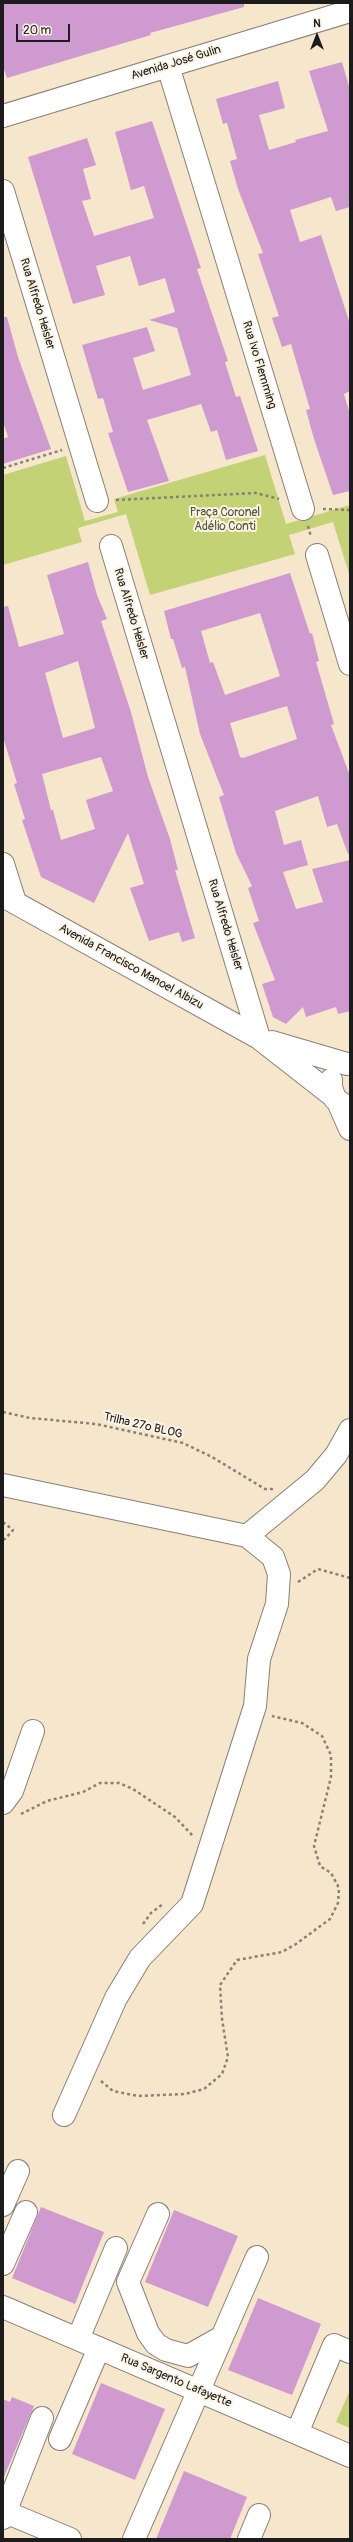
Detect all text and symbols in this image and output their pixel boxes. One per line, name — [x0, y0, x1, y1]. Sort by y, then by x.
scale bar — [18, 16, 72, 42]
north arrow — [297, 16, 337, 56]
text: N — [313, 17, 321, 30]
text: 20 m — [23, 23, 51, 38]
street label: Avenida José Gulin — [129, 42, 223, 84]
street label: Rua Alfredo Heisler — [16, 257, 58, 351]
street label: Rua Ivo Flemming — [239, 319, 279, 411]
park label: Praça Coronel Adélio Conti — [190, 506, 260, 534]
street label: Rua Alfredo Heisler — [110, 567, 152, 661]
street label: Rua Alfredo Heisler — [204, 878, 246, 972]
street label: Avenida Francisco Manoel Albizu — [56, 921, 206, 1013]
street label: Trilha 27º BLOG — [102, 1410, 184, 1442]
street label: Rua Sargento Lafayette — [118, 2351, 234, 2411]

